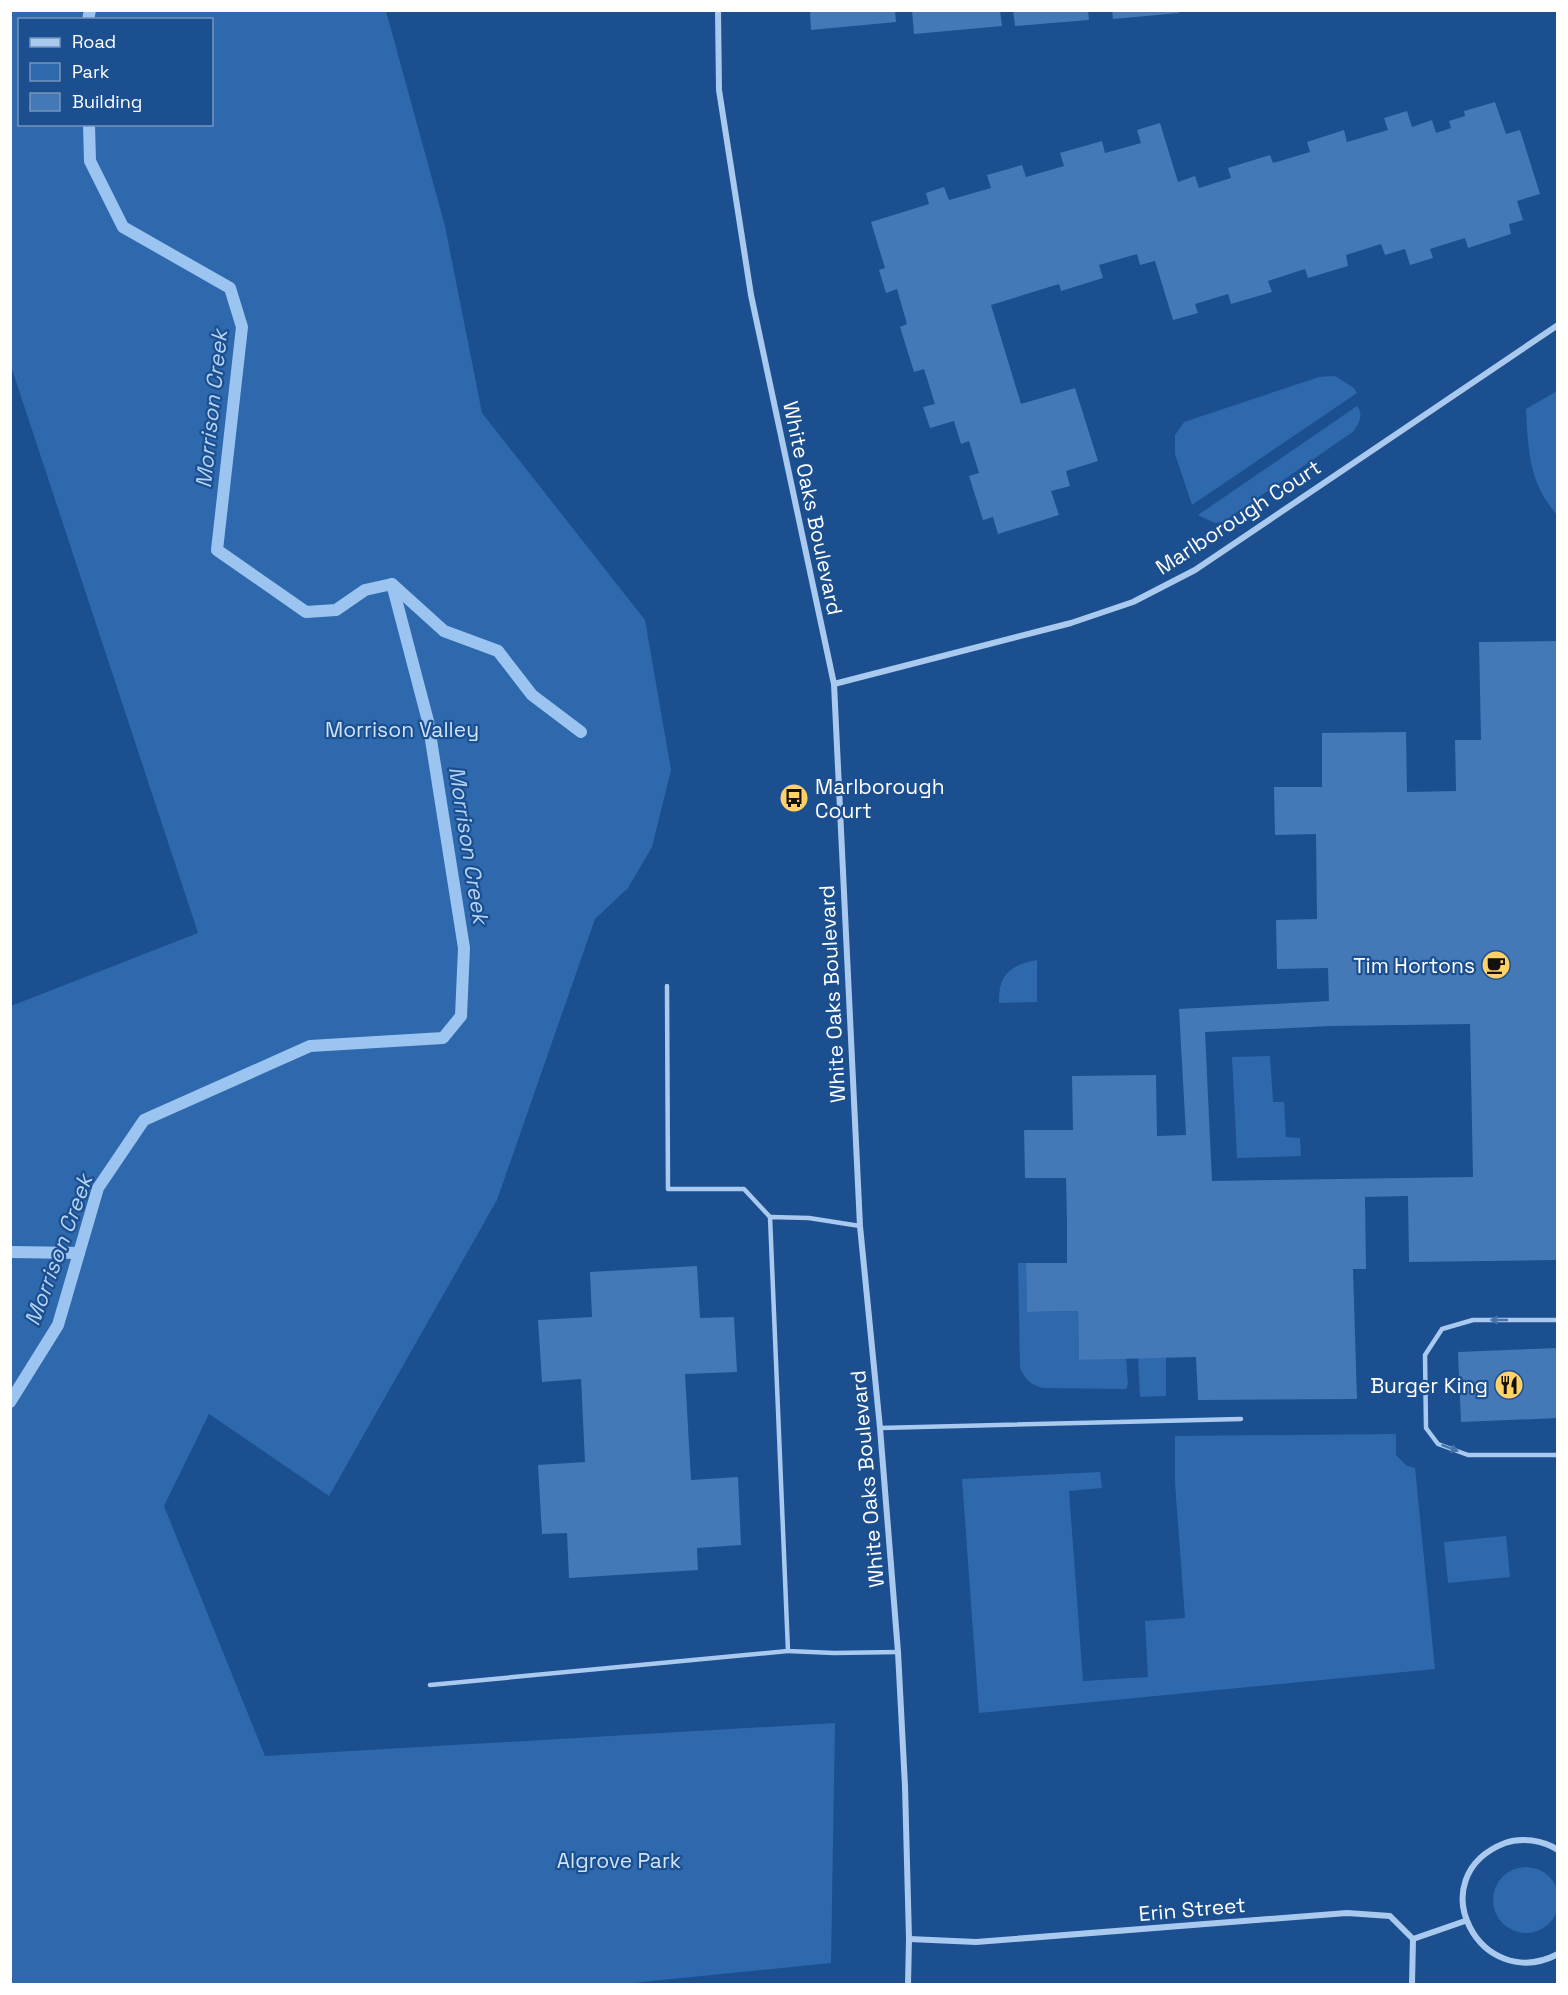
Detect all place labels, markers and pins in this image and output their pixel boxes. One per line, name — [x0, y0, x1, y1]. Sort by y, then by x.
place label: Marlborough Court — [815, 773, 945, 824]
bus stop icon: Marlborough Court — [778, 782, 810, 814]
cafe icon: Tim Hortons — [1480, 949, 1512, 981]
place label: Tim Hortons — [1353, 952, 1475, 979]
restaurant icon: Burger King — [1493, 1369, 1525, 1401]
place label: Burger King — [1370, 1372, 1488, 1399]

